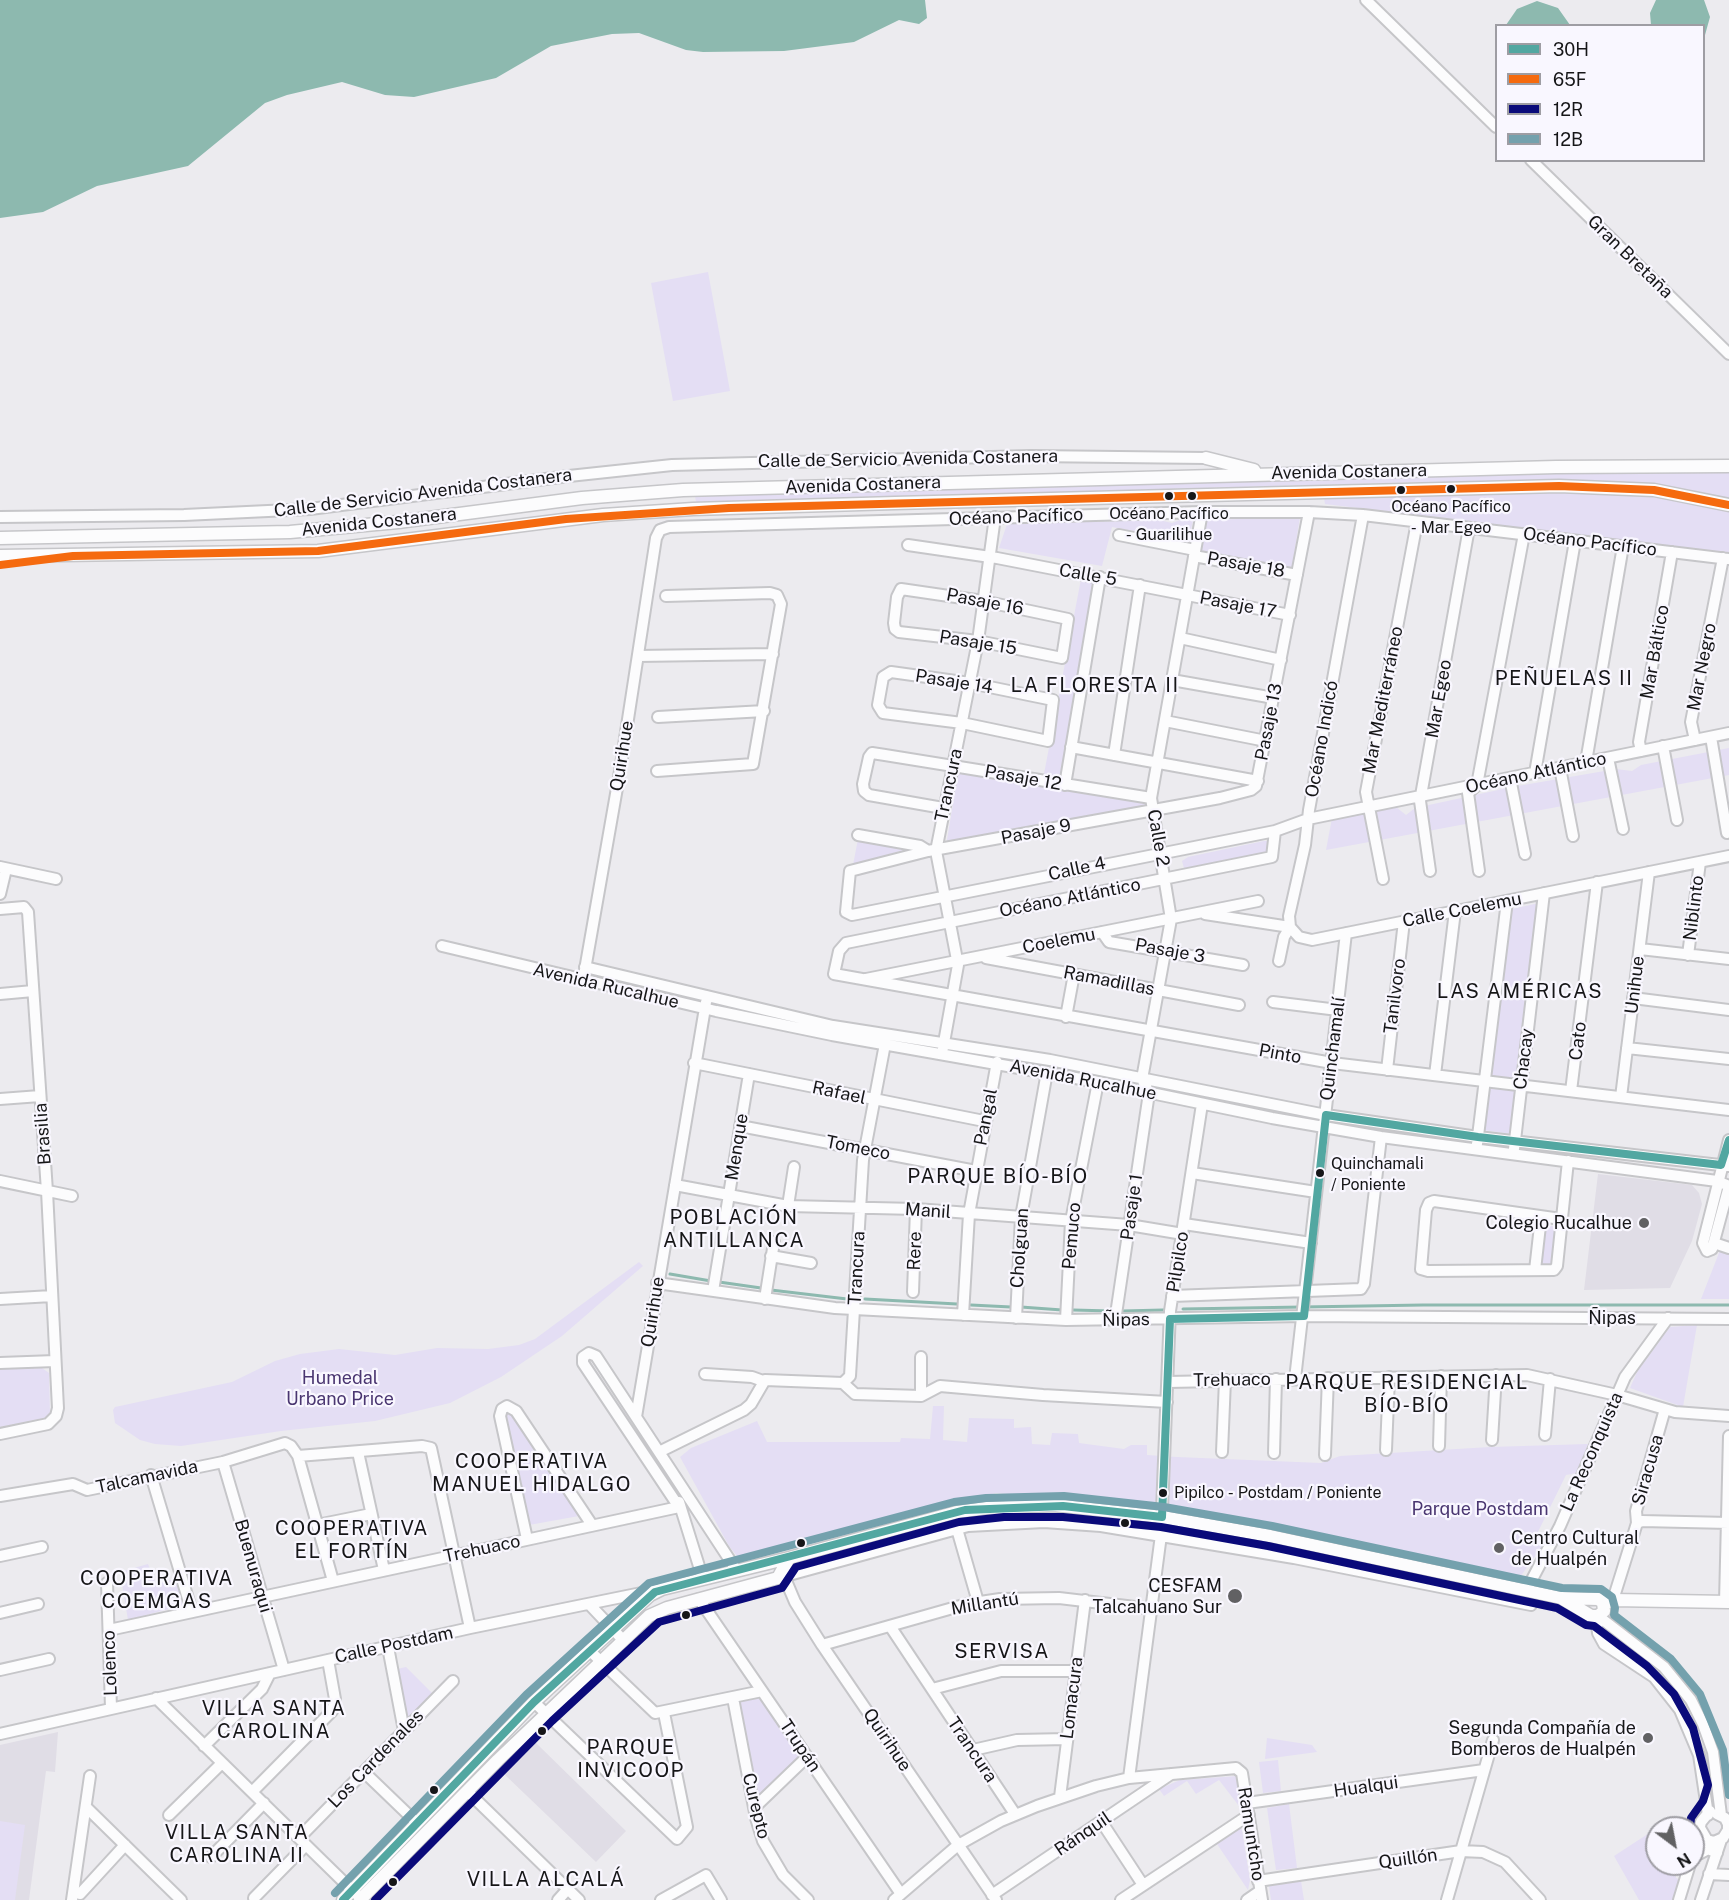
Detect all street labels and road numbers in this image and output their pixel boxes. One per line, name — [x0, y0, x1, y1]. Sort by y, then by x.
street label: Gran Bretaña — [1583, 211, 1677, 303]
street label: Calle de Servicio Avenida Costanera — [758, 446, 1058, 472]
street label: Avenida Costanera — [1271, 460, 1427, 484]
street label: Calle de Servicio Avenida Costanera — [273, 464, 573, 522]
street label: Avenida Costanera — [785, 471, 941, 499]
street label: Avenida Costanera — [300, 503, 458, 541]
street label: Océano Pacífico — [948, 504, 1084, 530]
street label: Océano Pacífico — [1522, 523, 1658, 561]
street label: Pasaje 18 — [1205, 548, 1287, 582]
street label: Calle 5 — [1057, 559, 1119, 591]
street label: Pasaje 16 — [945, 584, 1025, 620]
street label: Pasaje 17 — [1198, 587, 1278, 623]
street label: Mar Báltico — [1636, 603, 1674, 701]
street label: Mar Negro — [1683, 621, 1721, 713]
street label: Mar Mediterráneo — [1358, 624, 1408, 776]
street label: Pasaje 15 — [938, 626, 1018, 660]
street label: Mar Egeo — [1421, 658, 1457, 740]
street label: Pasaje 14 — [914, 665, 994, 699]
street label: Océano Indicó — [1301, 679, 1343, 799]
street label: Pasaje 13 — [1251, 682, 1287, 762]
street label: Quirihue — [606, 719, 638, 793]
street label: Trancura — [931, 747, 967, 823]
street label: Océano Atlántico — [1464, 748, 1608, 798]
street label: Pasaje 12 — [983, 761, 1063, 795]
street label: Calle 2 — [1142, 808, 1174, 868]
street label: Pasaje 9 — [999, 815, 1073, 849]
street label: Calle 4 — [1046, 852, 1108, 886]
street label: Océano Atlántico — [998, 874, 1142, 922]
street label: Niblinto — [1679, 874, 1709, 942]
street label: Calle Coelemu — [1401, 888, 1523, 932]
street label: Coelemu — [1021, 923, 1097, 959]
street label: Pasaje 3 — [1133, 934, 1207, 968]
street label: Unihue — [1621, 955, 1649, 1015]
street label: Tanilvoro — [1380, 957, 1410, 1035]
street label: Avenida Rucalhue — [531, 959, 681, 1013]
street label: Ramadillas — [1062, 962, 1156, 1000]
street label: Quinchamalí — [1316, 996, 1350, 1102]
street label: Cato — [1565, 1020, 1591, 1062]
street label: Chacay — [1510, 1027, 1538, 1091]
street label: Pinto — [1257, 1040, 1303, 1068]
street label: Avenida Rucalhue — [1008, 1055, 1158, 1105]
street label: Rafael — [810, 1077, 868, 1109]
street label: Pangal — [970, 1086, 1002, 1148]
street label: Brasilia — [30, 1102, 56, 1166]
street label: Menque — [721, 1112, 753, 1182]
street label: Tomeco — [824, 1131, 892, 1165]
street label: Pasaje 1 — [1117, 1172, 1147, 1242]
street label: Manil — [904, 1199, 952, 1223]
street label: Pemuco — [1058, 1201, 1086, 1271]
street label: Cholguan — [1006, 1207, 1034, 1289]
street label: Trancura — [844, 1230, 870, 1306]
street label: Pilpilco — [1163, 1230, 1193, 1294]
street label: Rere — [904, 1231, 926, 1271]
street label: Quirihue — [637, 1275, 669, 1349]
street label: Ñipas — [1588, 1307, 1636, 1329]
street label: Ñipas — [1102, 1309, 1150, 1331]
street label: Trehuaco — [1193, 1369, 1271, 1391]
street label: La Reconquista — [1556, 1389, 1628, 1515]
street label: Siracusa — [1628, 1432, 1668, 1508]
street label: Talcamavida — [94, 1456, 200, 1498]
street label: Buenuraqui — [229, 1517, 277, 1615]
street label: Trehuaco — [442, 1530, 522, 1568]
street label: Millantú — [950, 1588, 1020, 1620]
street label: Calle Postdam — [333, 1622, 455, 1668]
street label: Lolenco — [98, 1630, 122, 1696]
street label: Lomacura — [1056, 1656, 1088, 1740]
street label: Quirihue — [858, 1704, 916, 1776]
street label: Los Cardenales — [324, 1705, 428, 1813]
street label: Trancura — [942, 1713, 1002, 1787]
street label: Trupán — [775, 1716, 825, 1776]
street label: Curepto — [737, 1771, 775, 1841]
street label: Hualqui — [1332, 1772, 1400, 1802]
street label: Ramuntcho — [1233, 1785, 1269, 1883]
street label: Ránquil — [1051, 1807, 1115, 1861]
street label: Quillón — [1377, 1844, 1439, 1874]

